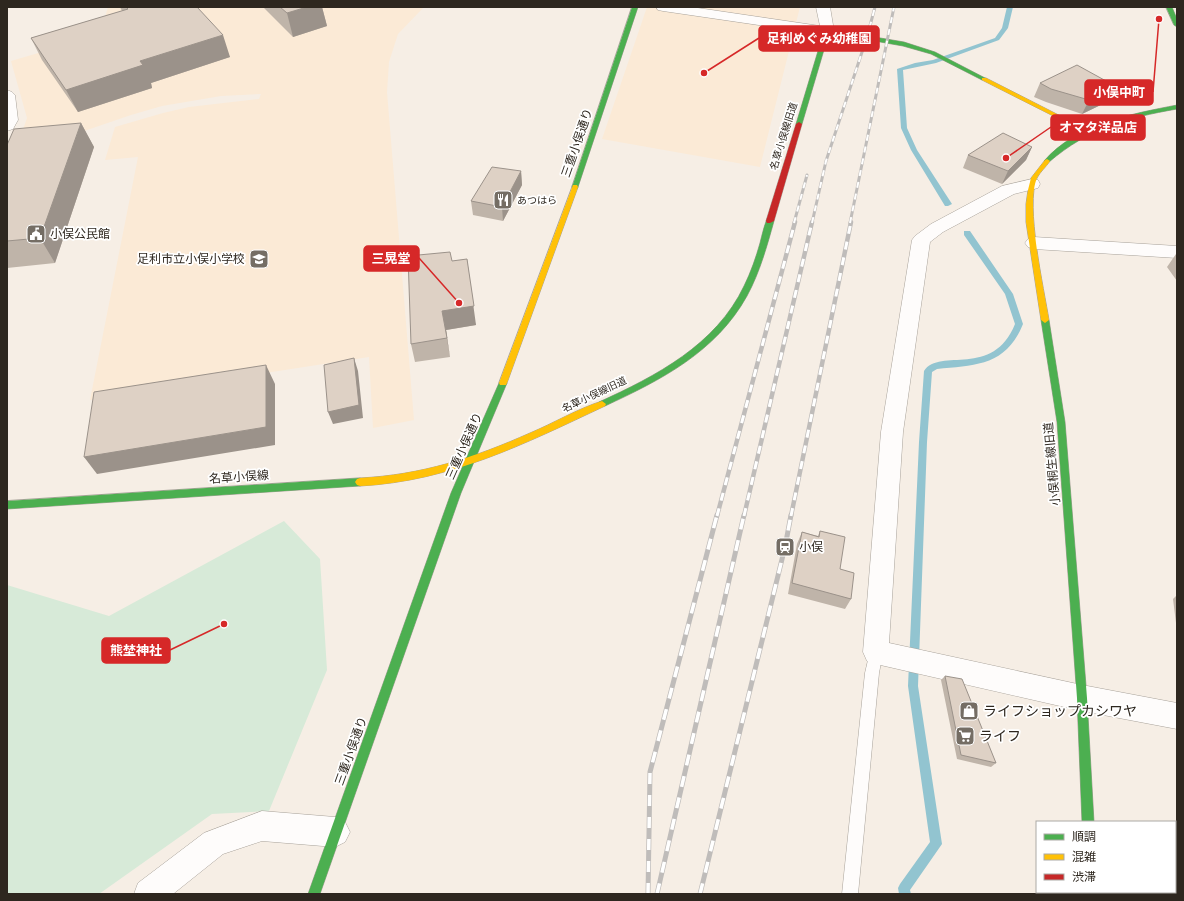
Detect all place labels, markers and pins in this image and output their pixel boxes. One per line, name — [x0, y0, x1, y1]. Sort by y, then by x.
callout: 足利めぐみ幼稚園 — [759, 26, 879, 51]
callout: 小俣中町 — [1085, 80, 1153, 105]
callout: オマタ洋品店 — [1051, 115, 1145, 140]
restaurant icon: あつはら — [492, 189, 514, 211]
place label: あつはら — [517, 194, 557, 206]
public building icon: 小俣公民館 — [25, 223, 47, 245]
place label: 小俣公民館 — [50, 227, 110, 241]
callout: 三晃堂 — [364, 246, 419, 271]
school or university icon: 足利市立小俣小学校 — [248, 248, 270, 270]
place label: 足利市立小俣小学校 — [137, 252, 245, 266]
station icon: 小俣 — [774, 536, 796, 558]
place label: 小俣 — [799, 540, 823, 554]
callout: 熊埜神社 — [102, 638, 170, 663]
shop icon: ライフショップカシワヤ — [958, 700, 980, 722]
place label: ライフショップカシワヤ — [983, 703, 1137, 719]
supermarket icon: ライフ — [954, 725, 976, 747]
place label: ライフ — [979, 728, 1021, 744]

